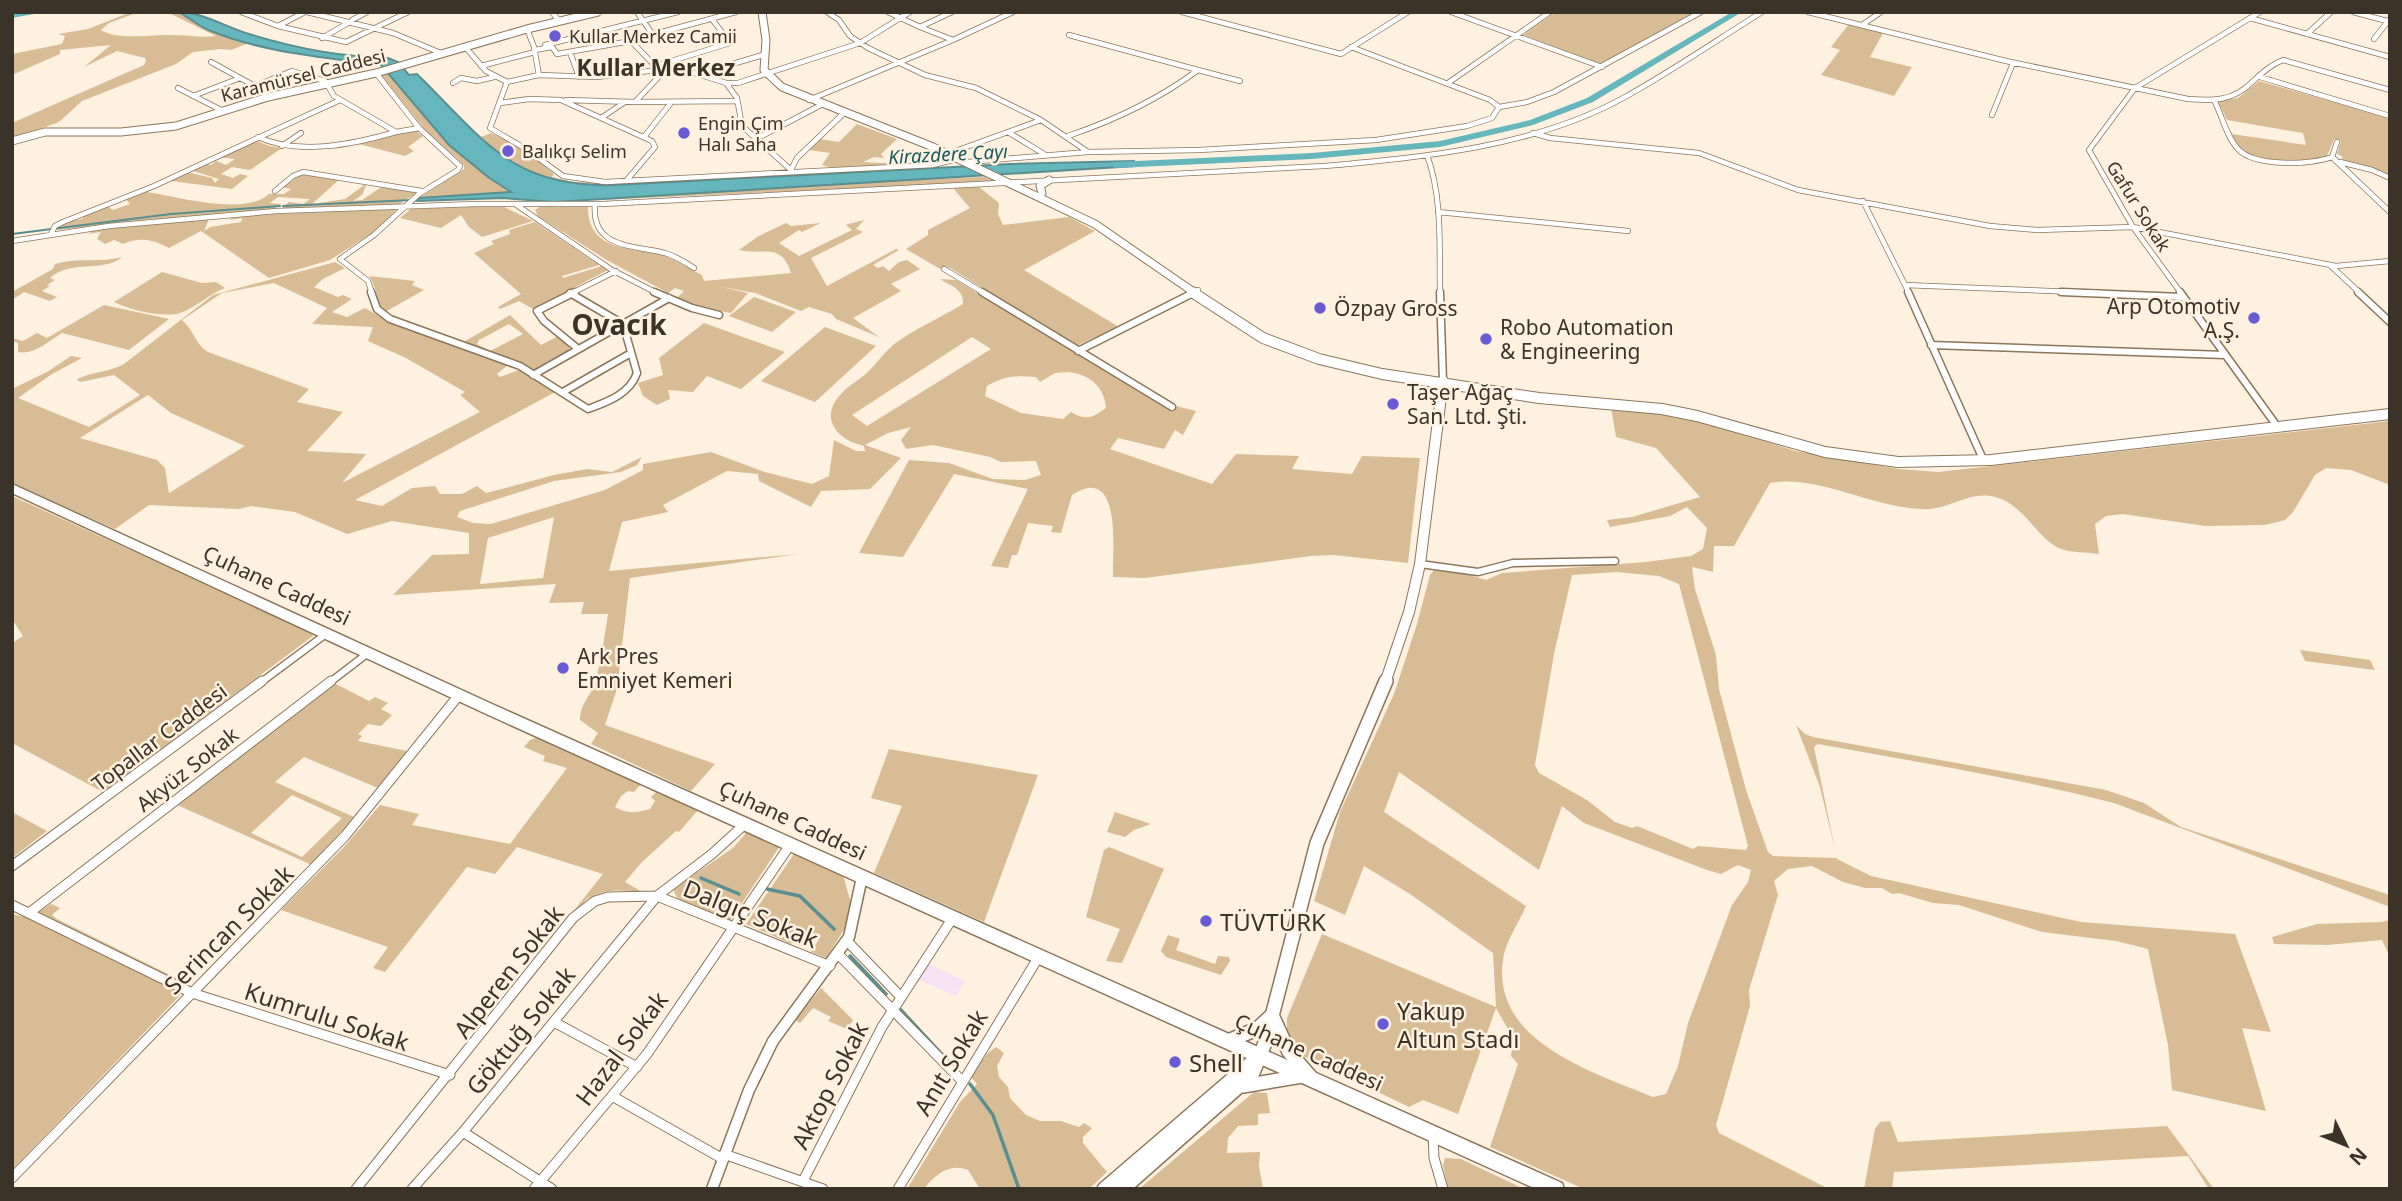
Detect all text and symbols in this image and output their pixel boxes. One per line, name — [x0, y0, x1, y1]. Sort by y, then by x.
place label: Kullar Merkez Camii — [569, 24, 737, 48]
marker: Kullar Merkez Camii — [547, 28, 563, 44]
street label: Karamürsel Caddesi — [218, 43, 388, 107]
district label: Kullar Merkez — [577, 51, 735, 83]
place label: Engin Çim Halı Saha — [698, 111, 784, 156]
marker: Engin Çim Halı Saha — [676, 125, 692, 141]
water label: Kirazdere Çayı — [887, 138, 1009, 170]
place label: Balıkçı Selim — [522, 139, 627, 163]
marker: Balıkçı Selim — [500, 143, 516, 159]
street label: Gafur Sokak — [2102, 156, 2177, 256]
place label: Arp Otomotiv A.Ş. — [2107, 292, 2240, 344]
place label: Özpay Gross — [1334, 294, 1458, 322]
marker: Özpay Gross — [1312, 300, 1328, 316]
district label: Ovacık — [571, 305, 667, 343]
marker: Arp Otomotiv A.Ş. — [2246, 310, 2262, 326]
place label: Robo Automation & Engineering — [1500, 313, 1674, 365]
marker: Robo Automation & Engineering — [1478, 331, 1494, 347]
place label: Taşer Ağaç San. Ltd. Şti. — [1407, 378, 1527, 430]
marker: Taşer Ağaç San. Ltd. Şti. — [1385, 396, 1401, 412]
street label: Çuhane Caddesi — [199, 539, 355, 631]
place label: Ark Pres Emniyet Kemeri — [577, 642, 733, 694]
marker: Ark Pres Emniyet Kemeri — [555, 660, 571, 676]
street label: Topallar Caddesi — [86, 677, 232, 797]
street label: Akyüz Sokak — [130, 720, 244, 818]
street label: Çuhane Caddesi — [715, 774, 871, 866]
street label: Serincan Sokak — [156, 857, 300, 1001]
street label: Dalgıç Sokak — [679, 871, 823, 955]
street label: Alperen Sokak — [446, 897, 571, 1044]
place label: TÜVTÜRK — [1220, 905, 1326, 938]
marker: TÜVTÜRK — [1198, 913, 1214, 929]
street label: Göktuğ Sokak — [458, 959, 582, 1101]
street label: Kumrulu Sokak — [241, 974, 414, 1058]
street label: Hazal Sokak — [567, 984, 675, 1112]
place label: Yakup Altun Stadı — [1397, 994, 1519, 1055]
street label: Anıt Sokak — [905, 1003, 995, 1121]
street label: Çuhane Caddesi — [1230, 1007, 1388, 1097]
street label: Aktop Sokak — [783, 1015, 875, 1154]
marker: Yakup Altun Stadı — [1375, 1016, 1391, 1032]
place label: Shell — [1189, 1046, 1243, 1079]
marker: Shell — [1167, 1054, 1183, 1070]
north arrow — [2311, 1110, 2381, 1180]
text: N — [2344, 1142, 2373, 1171]

